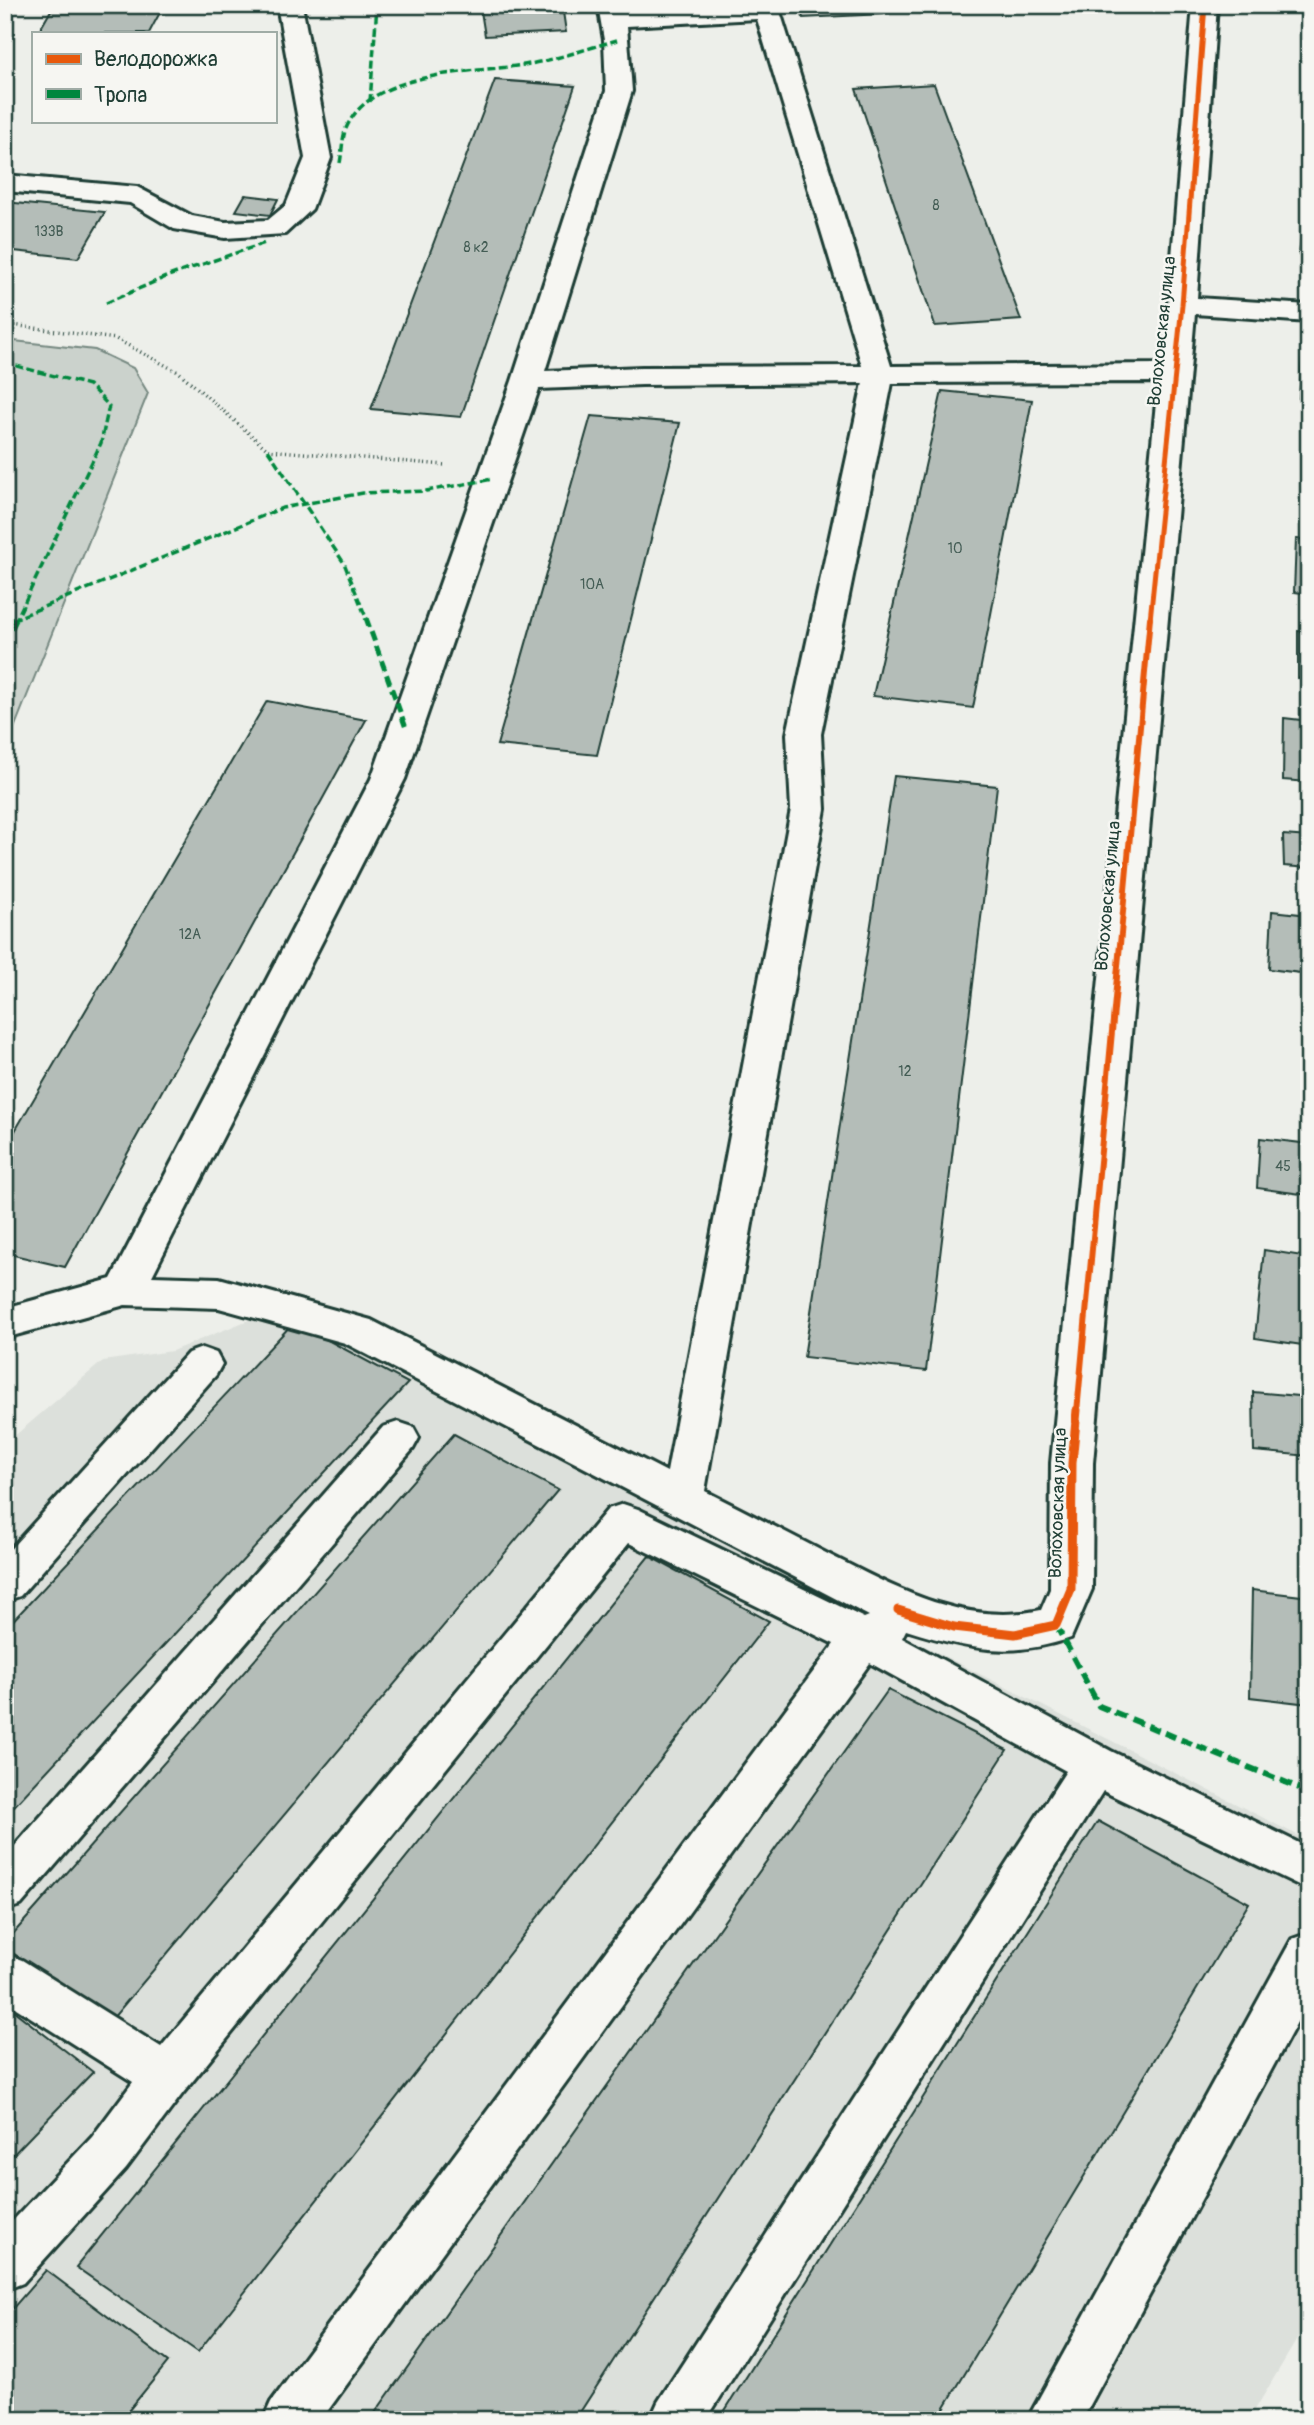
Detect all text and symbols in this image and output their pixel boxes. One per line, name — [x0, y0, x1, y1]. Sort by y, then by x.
legend — [32, 32, 276, 122]
text: Велодорожка — [94, 46, 218, 73]
text: Тропа — [94, 82, 147, 109]
house number: 8 — [932, 197, 940, 214]
house number: 133В — [34, 223, 64, 240]
house number: 8 к2 — [463, 239, 489, 256]
street label: Волоховская улица — [1143, 255, 1181, 407]
house number: 10 — [947, 540, 963, 557]
house number: 10А — [580, 576, 604, 593]
street label: Волоховская улица — [1090, 820, 1126, 972]
house number: 12А — [179, 926, 201, 943]
house number: 12 — [898, 1063, 912, 1080]
house number: 45 — [1275, 1158, 1291, 1175]
street label: Волоховская улица — [1044, 1427, 1072, 1579]

